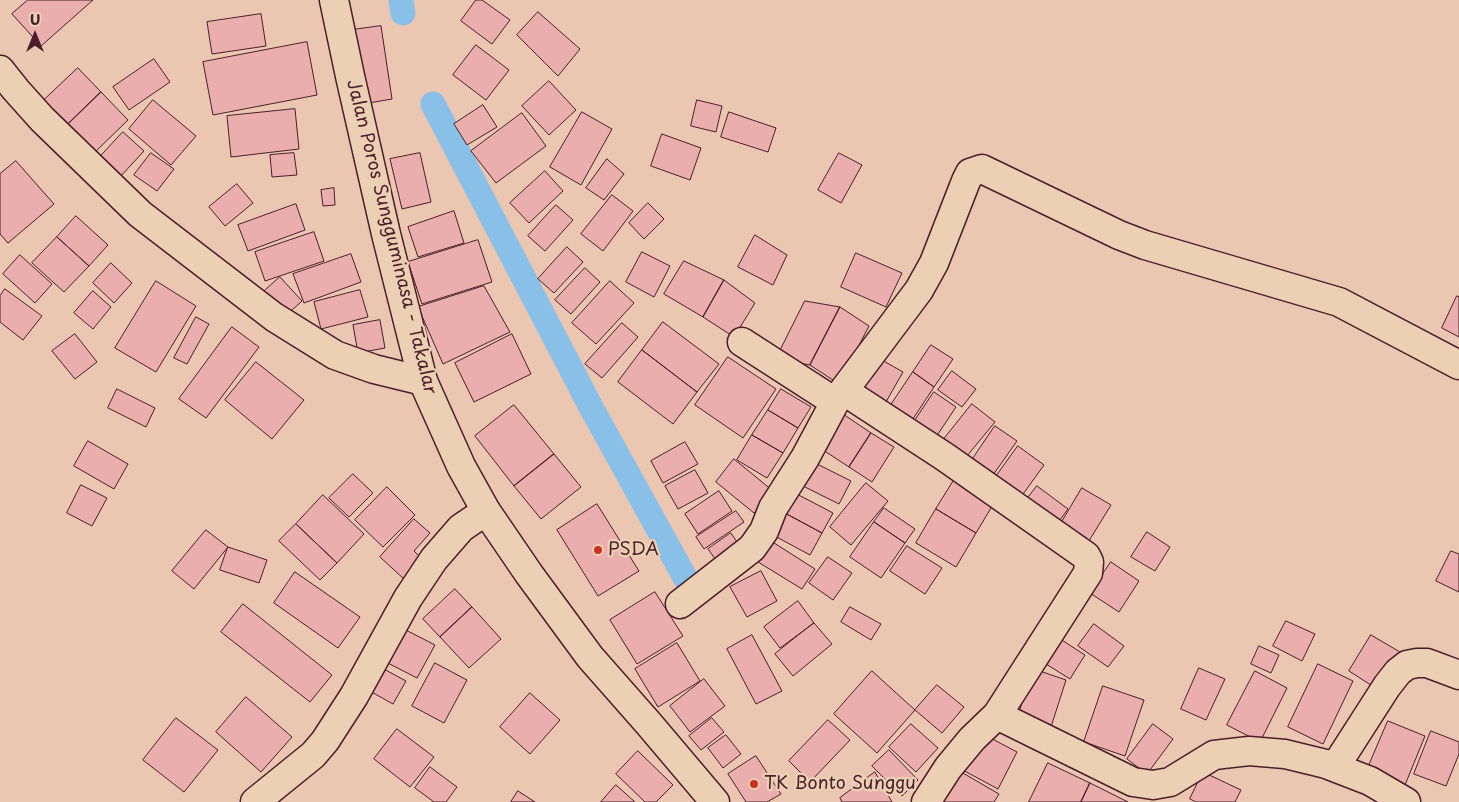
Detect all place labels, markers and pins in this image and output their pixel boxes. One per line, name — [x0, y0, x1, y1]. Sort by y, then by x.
place label: PSDA — [608, 539, 659, 561]
marker: PSDA — [592, 544, 604, 556]
place label: TK Bonto Sunggu — [764, 773, 916, 795]
marker: TK Bonto Sunggu — [748, 778, 760, 790]

